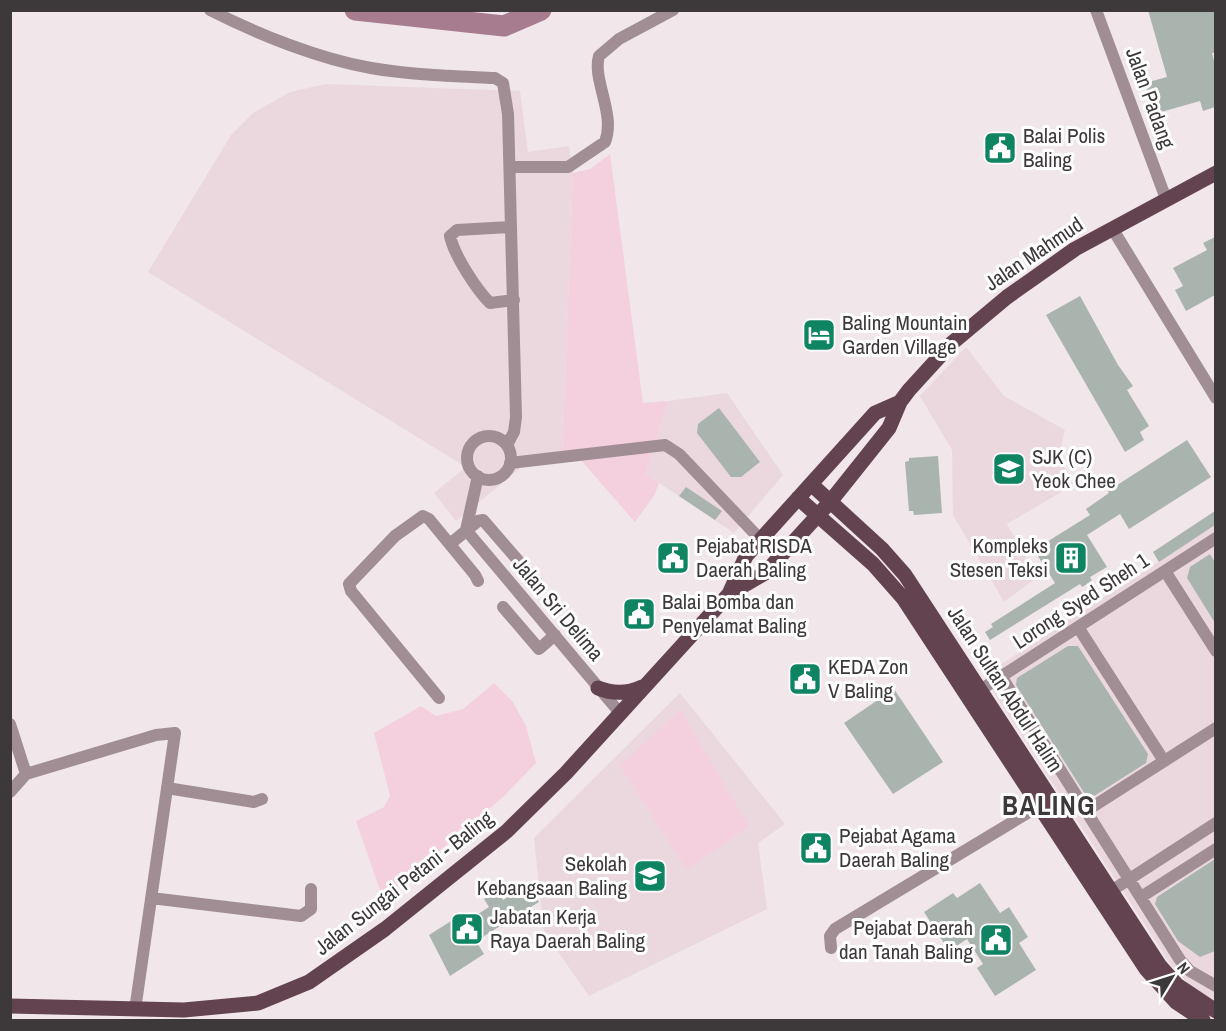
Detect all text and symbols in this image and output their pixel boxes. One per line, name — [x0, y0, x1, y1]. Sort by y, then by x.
street label: Jalan Padang — [1119, 43, 1182, 153]
place label: Balai Polis Baling — [1023, 121, 1105, 174]
public building icon: Balai Polis Baling — [982, 130, 1018, 166]
street label: Jalan Mahmud — [979, 210, 1089, 297]
place label: Baling Mountain Garden Village — [842, 308, 967, 361]
hotel icon: Baling Mountain Garden Village — [801, 317, 837, 353]
place label: SJK (C) Yeok Chee — [1032, 442, 1116, 495]
school or university icon: SJK (C) Yeok Chee — [991, 451, 1027, 487]
place label: Pejabat RISDA Daerah Baling — [696, 531, 812, 584]
place label: Kompleks Stesen Teksi — [950, 531, 1048, 584]
public building icon: Pejabat RISDA Daerah Baling — [655, 540, 691, 576]
building icon: Kompleks Stesen Teksi — [1053, 540, 1089, 576]
street label: Lorong Syed Sheh 1 — [1007, 545, 1155, 656]
street label: Jalan Sri Delima — [506, 551, 611, 667]
place label: Balai Bomba dan Penyelamat Baling — [662, 587, 807, 640]
public building icon: Balai Bomba dan Penyelamat Baling — [621, 596, 657, 632]
street label: Jalan Sultan Abdul Halim — [941, 600, 1070, 777]
place label: KEDA Zon V Baling — [828, 652, 908, 705]
public building icon: KEDA Zon V Baling — [787, 661, 823, 697]
district label: BALING — [1002, 787, 1096, 823]
street label: Jalan Sungai Petani - Baling — [308, 803, 499, 962]
place label: Pejabat Agama Daerah Baling — [839, 821, 956, 874]
public building icon: Pejabat Agama Daerah Baling — [798, 830, 834, 866]
place label: Sekolah Kebangsaan Baling — [477, 849, 627, 902]
school or university icon: Sekolah Kebangsaan Baling — [632, 858, 668, 894]
place label: Jabatan Kerja Raya Daerah Baling — [490, 902, 645, 955]
public building icon: Jabatan Kerja Raya Daerah Baling — [449, 911, 485, 947]
place label: Pejabat Daerah dan Tanah Baling — [839, 913, 973, 966]
public building icon: Pejabat Daerah dan Tanah Baling — [978, 922, 1014, 958]
north arrow — [1142, 947, 1202, 1007]
text: N — [1172, 957, 1195, 978]

